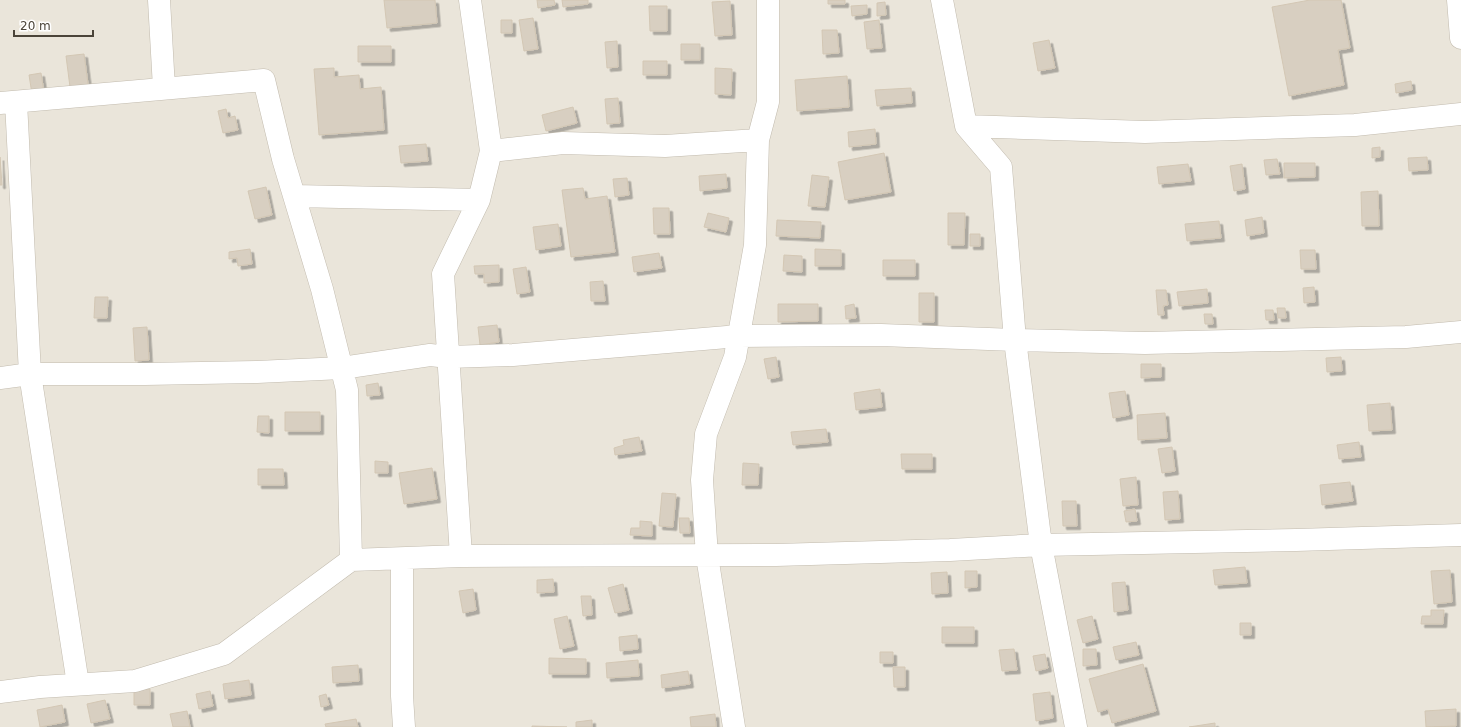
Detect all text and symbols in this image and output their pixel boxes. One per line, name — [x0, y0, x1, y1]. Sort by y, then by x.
scale bar — [14, 12, 93, 38]
text: 20 m — [20, 19, 51, 33]

